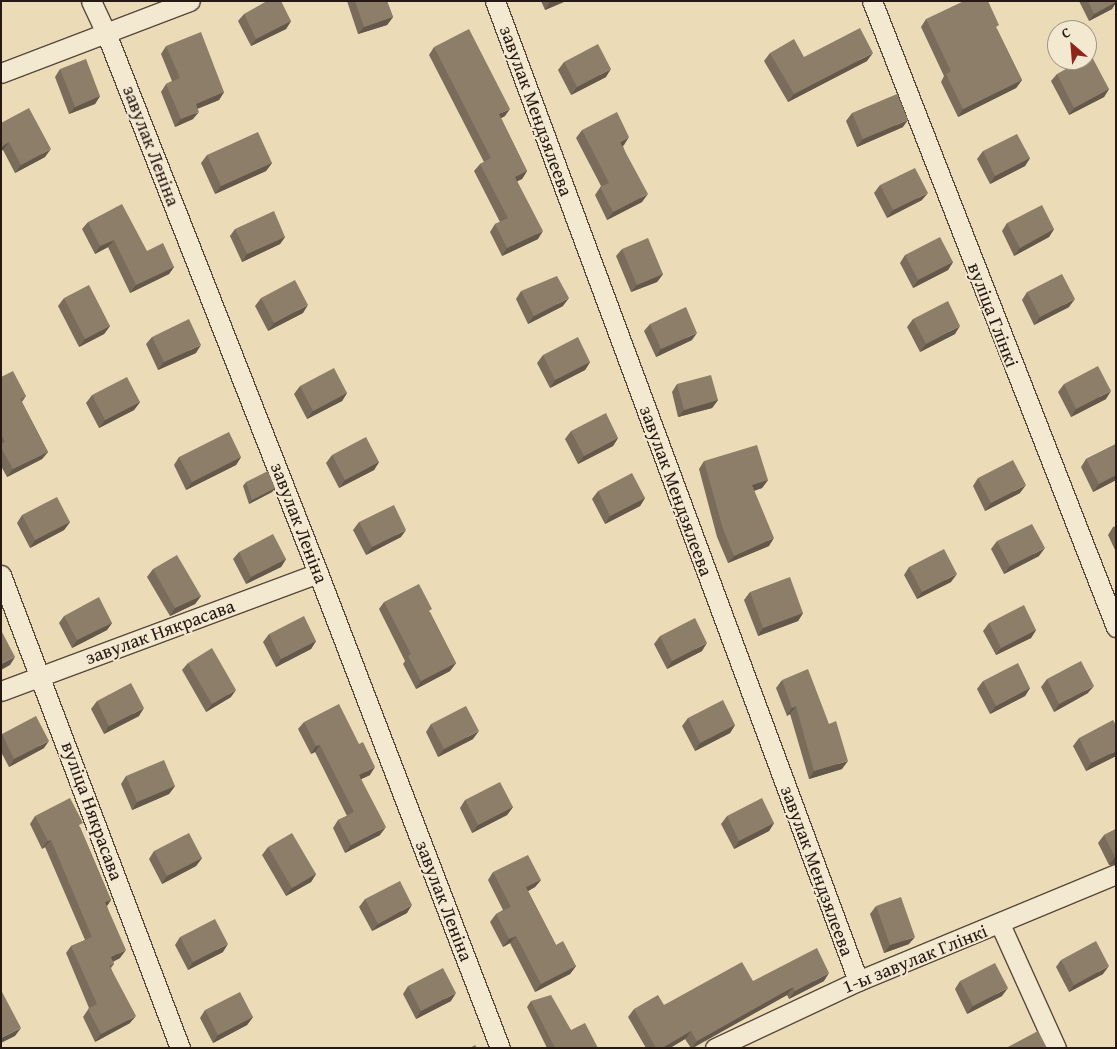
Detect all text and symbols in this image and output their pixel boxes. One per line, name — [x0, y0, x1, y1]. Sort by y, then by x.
north arrow — [1047, 20, 1097, 70]
text: С — [1058, 22, 1074, 43]
street label: завулак Мендзялеева — [495, 23, 577, 199]
street label: завулак Леніна — [118, 83, 184, 209]
street label: вуліца Глінкі — [963, 260, 1023, 370]
street label: завулак Мендзялеева — [635, 403, 717, 579]
street label: завулак Леніна — [266, 460, 332, 586]
street label: завулак Някрасава — [82, 594, 238, 670]
street label: вуліца Някрасава — [56, 738, 128, 884]
street label: завулак Мендзялеева — [776, 783, 858, 959]
street label: завулак Леніна — [411, 838, 477, 964]
street label: 1-ы завулак Глінкі — [839, 920, 991, 998]

